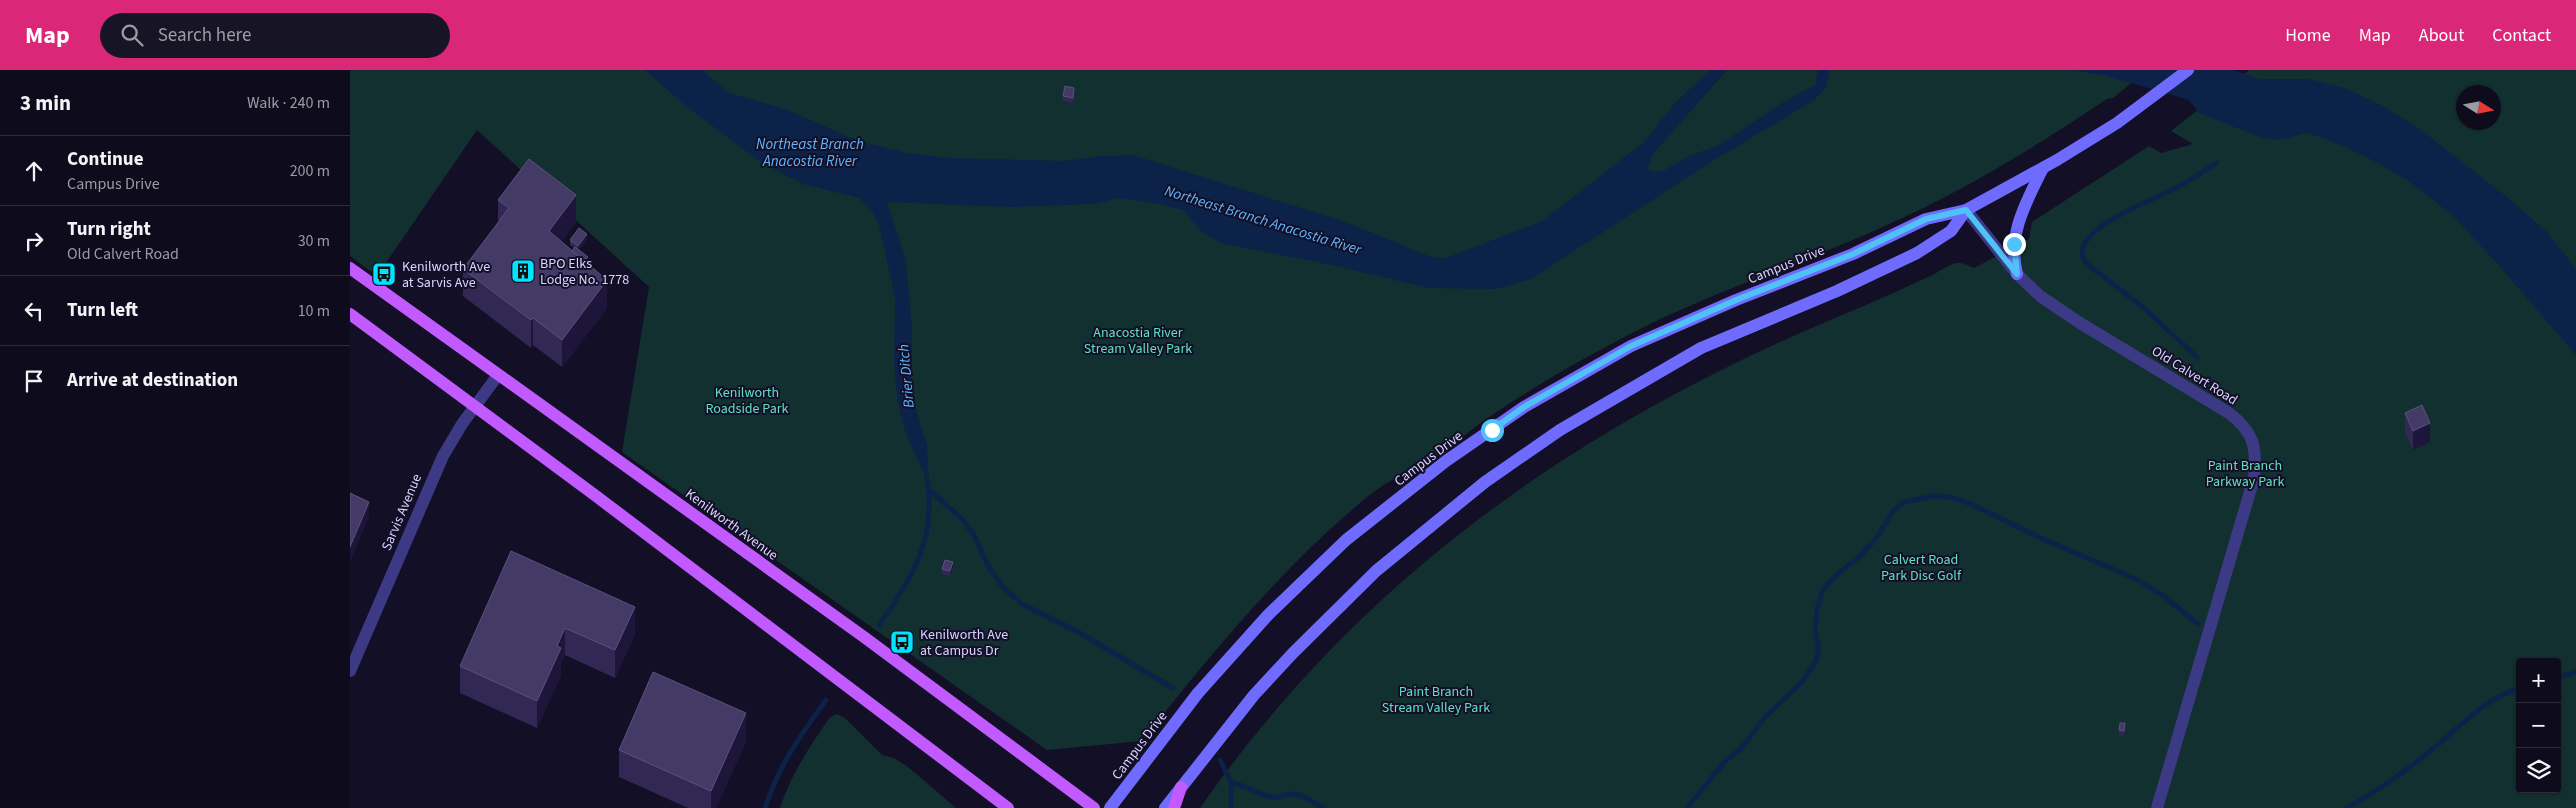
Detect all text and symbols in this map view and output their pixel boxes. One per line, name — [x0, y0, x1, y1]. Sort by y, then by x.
search box — [100, 13, 450, 58]
text: Map — [25, 18, 70, 53]
icon: search — [118, 21, 146, 49]
text: Search here — [158, 22, 251, 49]
text: Home — [2285, 23, 2331, 48]
text: Map — [2359, 23, 2391, 48]
text: About — [2419, 23, 2464, 48]
text: Contact — [2492, 23, 2551, 48]
north arrow — [2456, 85, 2501, 130]
text: 3 min — [20, 88, 71, 118]
text: Walk · 240 m — [247, 92, 330, 114]
water label: Northeast Branch Anacostia River — [756, 134, 864, 172]
text: Continue — [67, 146, 144, 173]
icon: ahead — [20, 157, 48, 185]
text: 200 m — [290, 160, 330, 182]
text: Campus Drive — [67, 173, 160, 195]
water label: Northeast Branch Anacostia River — [1162, 181, 1365, 261]
text: Turn right — [67, 216, 151, 243]
icon: right — [20, 227, 48, 255]
text: 30 m — [298, 230, 330, 252]
route end — [2003, 233, 2026, 256]
street label: Campus Drive — [1745, 240, 1828, 289]
text: Old Calvert Road — [67, 243, 179, 265]
place label: BPO Elks Lodge No. 1778 — [540, 254, 629, 290]
place label: Kenilworth Ave at Sarvis Ave — [402, 257, 490, 293]
building icon: BPO Elks Lodge No. 1778 — [510, 258, 536, 284]
bus stop icon: Kenilworth Ave at Sarvis Ave — [371, 261, 397, 287]
icon: left — [20, 297, 48, 325]
text: Turn left — [67, 297, 138, 324]
text: 10 m — [298, 300, 330, 322]
park label: Anacostia River Stream Valley Park — [1084, 323, 1192, 359]
street label: Old Calvert Road — [2148, 341, 2241, 410]
water label: Brier Ditch — [893, 343, 920, 409]
icon: arrive — [20, 367, 48, 395]
text: Arrive at destination — [67, 367, 238, 394]
park label: Kenilworth Roadside Park — [705, 383, 789, 419]
route start — [1481, 419, 1504, 442]
street label: Campus Drive — [1390, 426, 1467, 491]
park label: Paint Branch Parkway Park — [2206, 456, 2284, 492]
street label: Sarvis Avenue — [377, 471, 427, 554]
street label: Kenilworth Avenue — [681, 484, 782, 565]
park label: Calvert Road Park Disc Golf — [1881, 550, 1962, 586]
place label: Kenilworth Ave at Campus Dr — [920, 625, 1008, 661]
bus stop icon: Kenilworth Ave at Campus Dr — [889, 629, 915, 655]
map controls — [2516, 658, 2561, 793]
button: + — [2516, 658, 2561, 703]
park label: Paint Branch Stream Valley Park — [1382, 682, 1490, 718]
button: − — [2516, 703, 2561, 748]
street label: Campus Drive — [1107, 707, 1172, 784]
button: layers — [2516, 748, 2561, 793]

